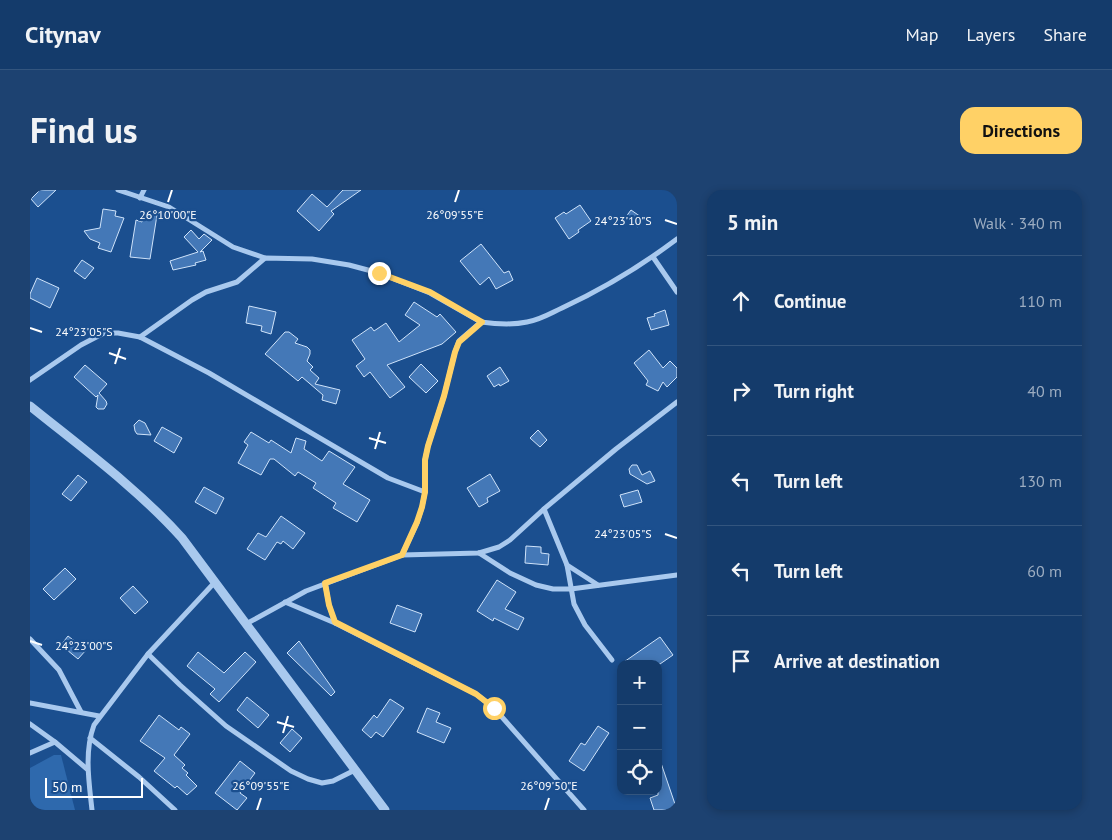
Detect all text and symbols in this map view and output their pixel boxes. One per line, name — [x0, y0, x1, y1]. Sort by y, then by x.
text: Citynav — [25, 19, 101, 50]
text: Map — [906, 23, 938, 46]
text: Layers — [966, 23, 1015, 46]
text: Share — [1043, 23, 1087, 46]
text: Find us — [30, 107, 138, 153]
button: Directions — [960, 107, 1082, 154]
text: 26°10'00"E — [139, 207, 197, 222]
text: 26°09'55"E — [426, 207, 484, 222]
text: 5 min — [727, 209, 778, 236]
text: 24°23'10"S — [594, 213, 652, 228]
text: Walk · 340 m — [973, 213, 1062, 233]
route end — [368, 262, 391, 285]
icon: ahead — [727, 287, 755, 315]
text: Continue — [774, 289, 846, 313]
text: 110 m — [1019, 291, 1062, 311]
text: 24°23'05"S — [55, 324, 113, 339]
icon: right — [727, 377, 755, 405]
text: Turn right — [774, 379, 854, 403]
text: 40 m — [1027, 381, 1062, 401]
icon: left — [727, 467, 755, 495]
text: Turn left — [774, 469, 843, 493]
text: 130 m — [1019, 471, 1062, 491]
text: 24°23'05"S — [594, 526, 652, 541]
icon: left — [727, 557, 755, 585]
text: Turn left — [774, 559, 843, 583]
text: 60 m — [1027, 561, 1062, 581]
text: 24°23'00"S — [55, 638, 113, 653]
icon: arrive — [727, 647, 755, 675]
text: Arrive at destination — [774, 649, 940, 673]
map controls — [617, 660, 662, 795]
button: + — [617, 660, 662, 705]
route start — [483, 697, 506, 720]
button: − — [617, 705, 662, 750]
button: locate — [617, 750, 662, 795]
scale bar — [45, 775, 142, 798]
text: 50 m — [52, 778, 82, 796]
text: 26°09'55"E — [232, 778, 290, 793]
text: 26°09'50"E — [520, 778, 578, 793]

